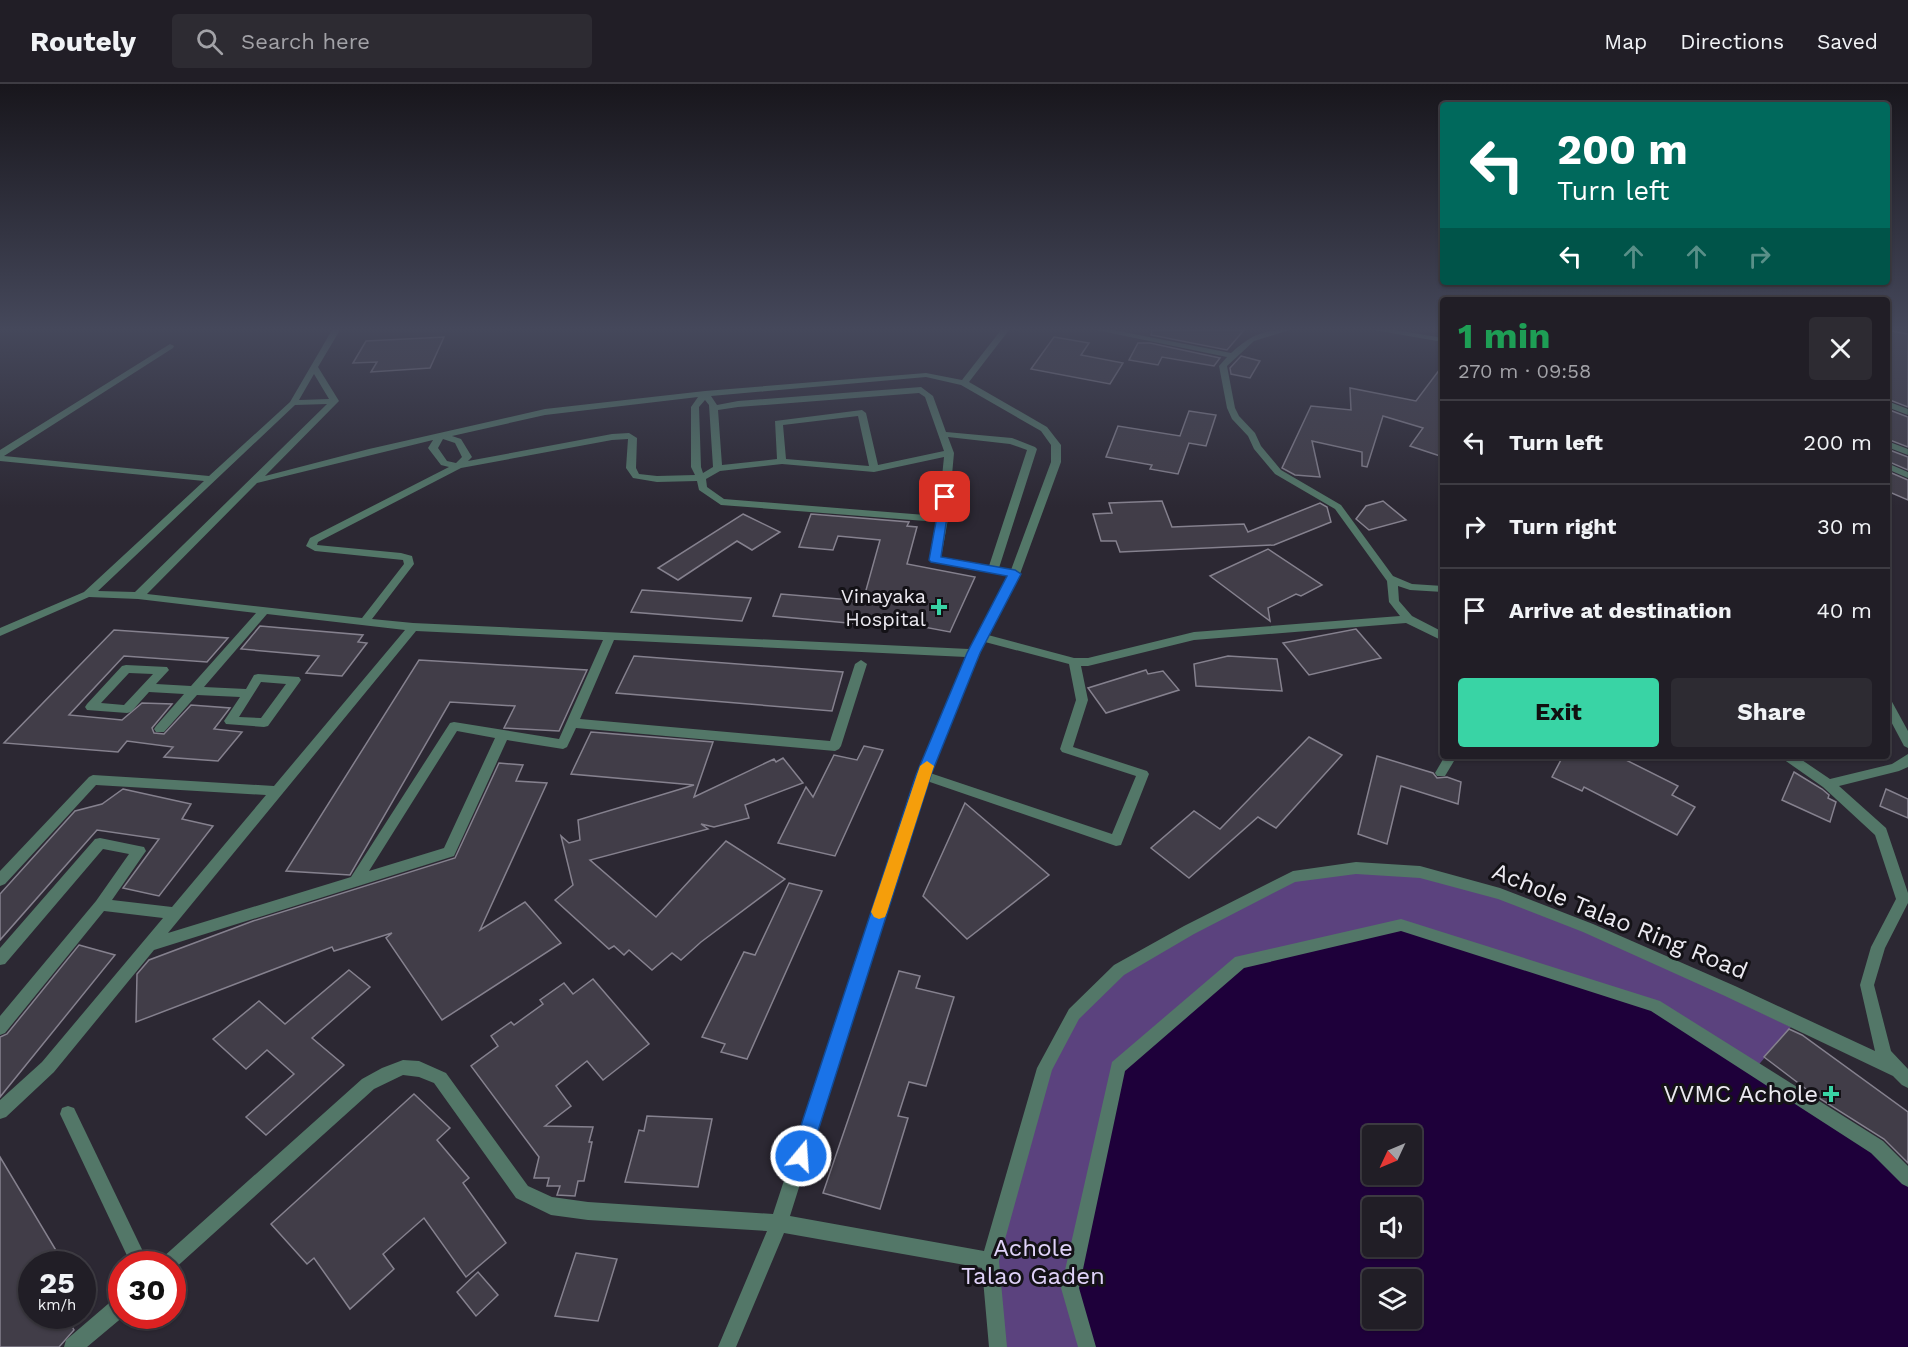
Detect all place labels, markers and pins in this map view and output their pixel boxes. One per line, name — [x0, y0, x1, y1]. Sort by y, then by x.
pin — [919, 471, 970, 522]
place label: Vinayaka Hospital — [841, 584, 926, 631]
marker: Vinayaka Hospital — [930, 598, 948, 616]
place label: VVMC Achole — [1663, 1080, 1818, 1108]
marker: VVMC Achole — [1822, 1085, 1840, 1103]

